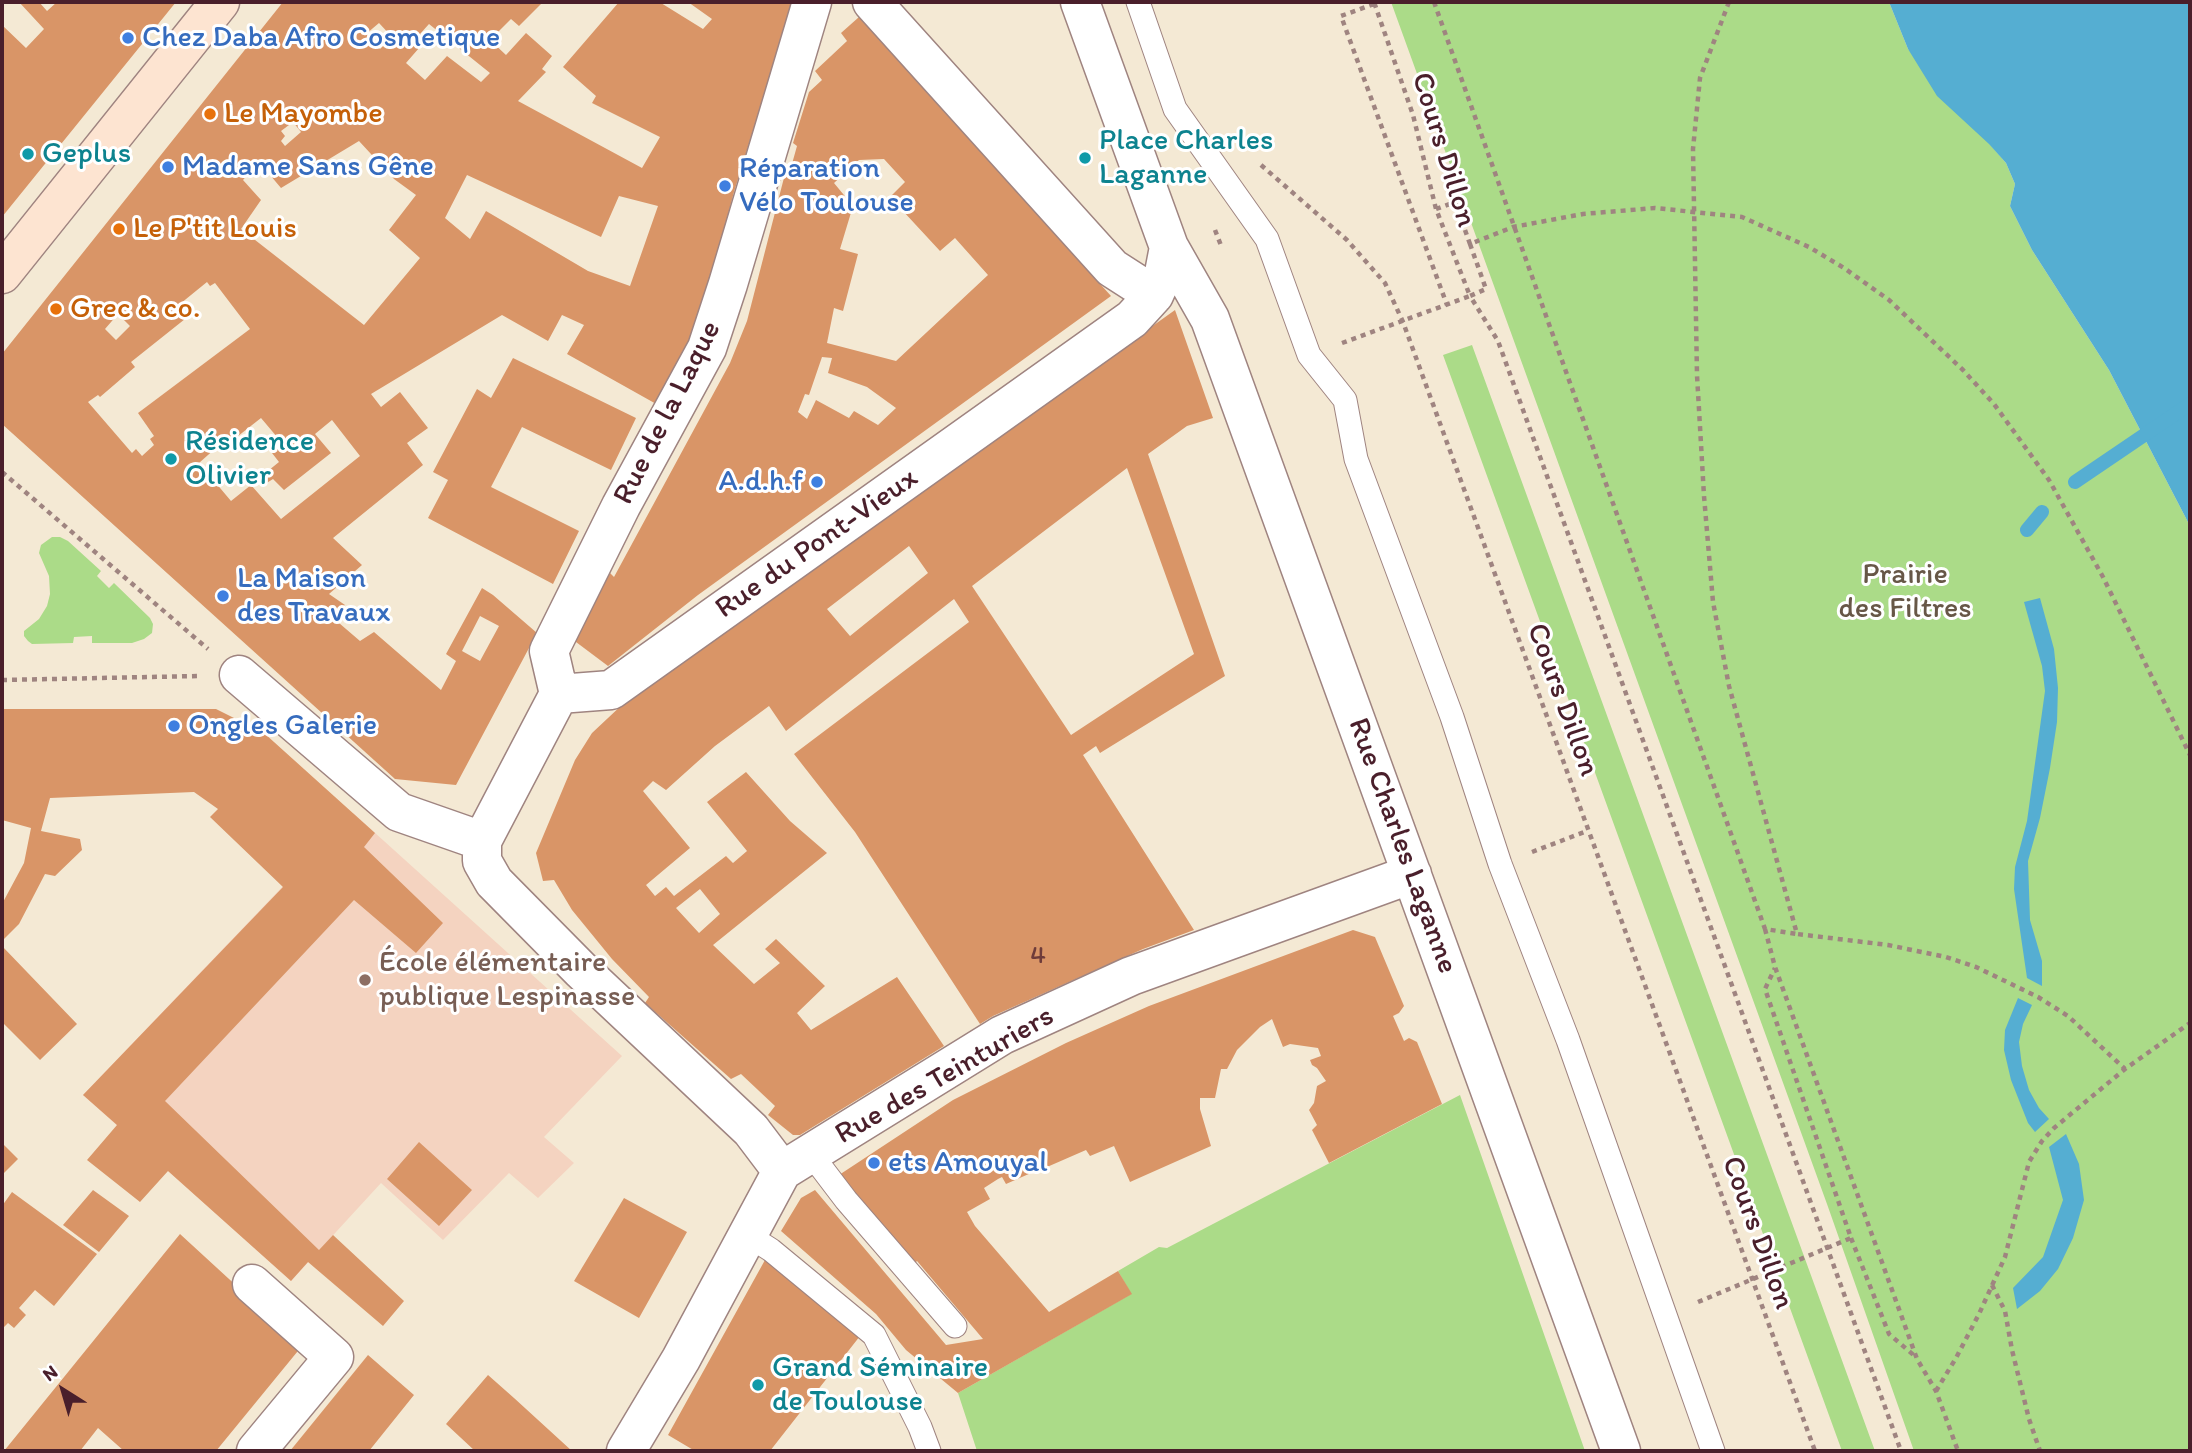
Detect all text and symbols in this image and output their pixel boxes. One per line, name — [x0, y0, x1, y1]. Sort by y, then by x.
place label: Chez Daba Afro Cosmetique — [142, 20, 500, 56]
marker: Chez Daba Afro Cosmetique — [120, 30, 136, 46]
street label: Cours Dillon — [1402, 68, 1484, 232]
place label: Le Mayombe — [224, 96, 383, 132]
marker: Le Mayombe — [202, 106, 218, 122]
place label: Place Charles Laganne — [1099, 123, 1273, 194]
place label: Geplus — [42, 136, 131, 172]
marker: Geplus — [20, 146, 36, 162]
place label: Madame Sans Gêne — [182, 149, 434, 185]
marker: Place Charles Laganne — [1077, 150, 1093, 166]
place label: Réparation Vélo Toulouse — [739, 151, 914, 222]
marker: Madame Sans Gêne — [160, 159, 176, 175]
marker: Réparation Vélo Toulouse — [717, 178, 733, 194]
place label: Le P'tit Louis — [133, 211, 297, 247]
marker: Le P'tit Louis — [111, 221, 127, 237]
place label: Grec & co. — [70, 291, 200, 327]
marker: Grec & co. — [48, 301, 64, 317]
street label: Rue de la Laque — [606, 315, 730, 511]
place label: Résidence Olivier — [185, 424, 314, 494]
marker: Résidence Olivier — [163, 451, 179, 467]
street label: Rue du Pont-Vieux — [709, 461, 925, 627]
place label: A.d.h.f — [718, 464, 803, 500]
marker: A.d.h.f — [809, 474, 825, 490]
park label: Prairie des Filtres — [1838, 557, 1972, 628]
place label: La Maison des Travaux — [237, 561, 390, 632]
marker: La Maison des Travaux — [215, 588, 231, 604]
street label: Cours Dillon — [1518, 619, 1606, 781]
place label: Ongles Galerie — [188, 708, 377, 744]
street label: Rue Charles Laganne — [1339, 713, 1465, 979]
marker: Ongles Galerie — [166, 718, 182, 734]
house number: 4 — [1030, 940, 1046, 972]
place label: École élémentaire publique Lespinasse — [379, 945, 635, 1016]
marker: École élémentaire publique Lespinasse — [357, 972, 373, 988]
street label: Rue des Teinturiers — [829, 999, 1061, 1153]
place label: ets Amouyal — [888, 1145, 1048, 1181]
street label: Cours Dillon — [1713, 1152, 1801, 1314]
marker: ets Amouyal — [866, 1155, 882, 1171]
place label: Grand Séminaire de Toulouse — [772, 1350, 988, 1420]
north arrow — [28, 1355, 98, 1425]
text: N — [38, 1360, 62, 1386]
marker: Grand Séminaire de Toulouse — [750, 1377, 766, 1393]

